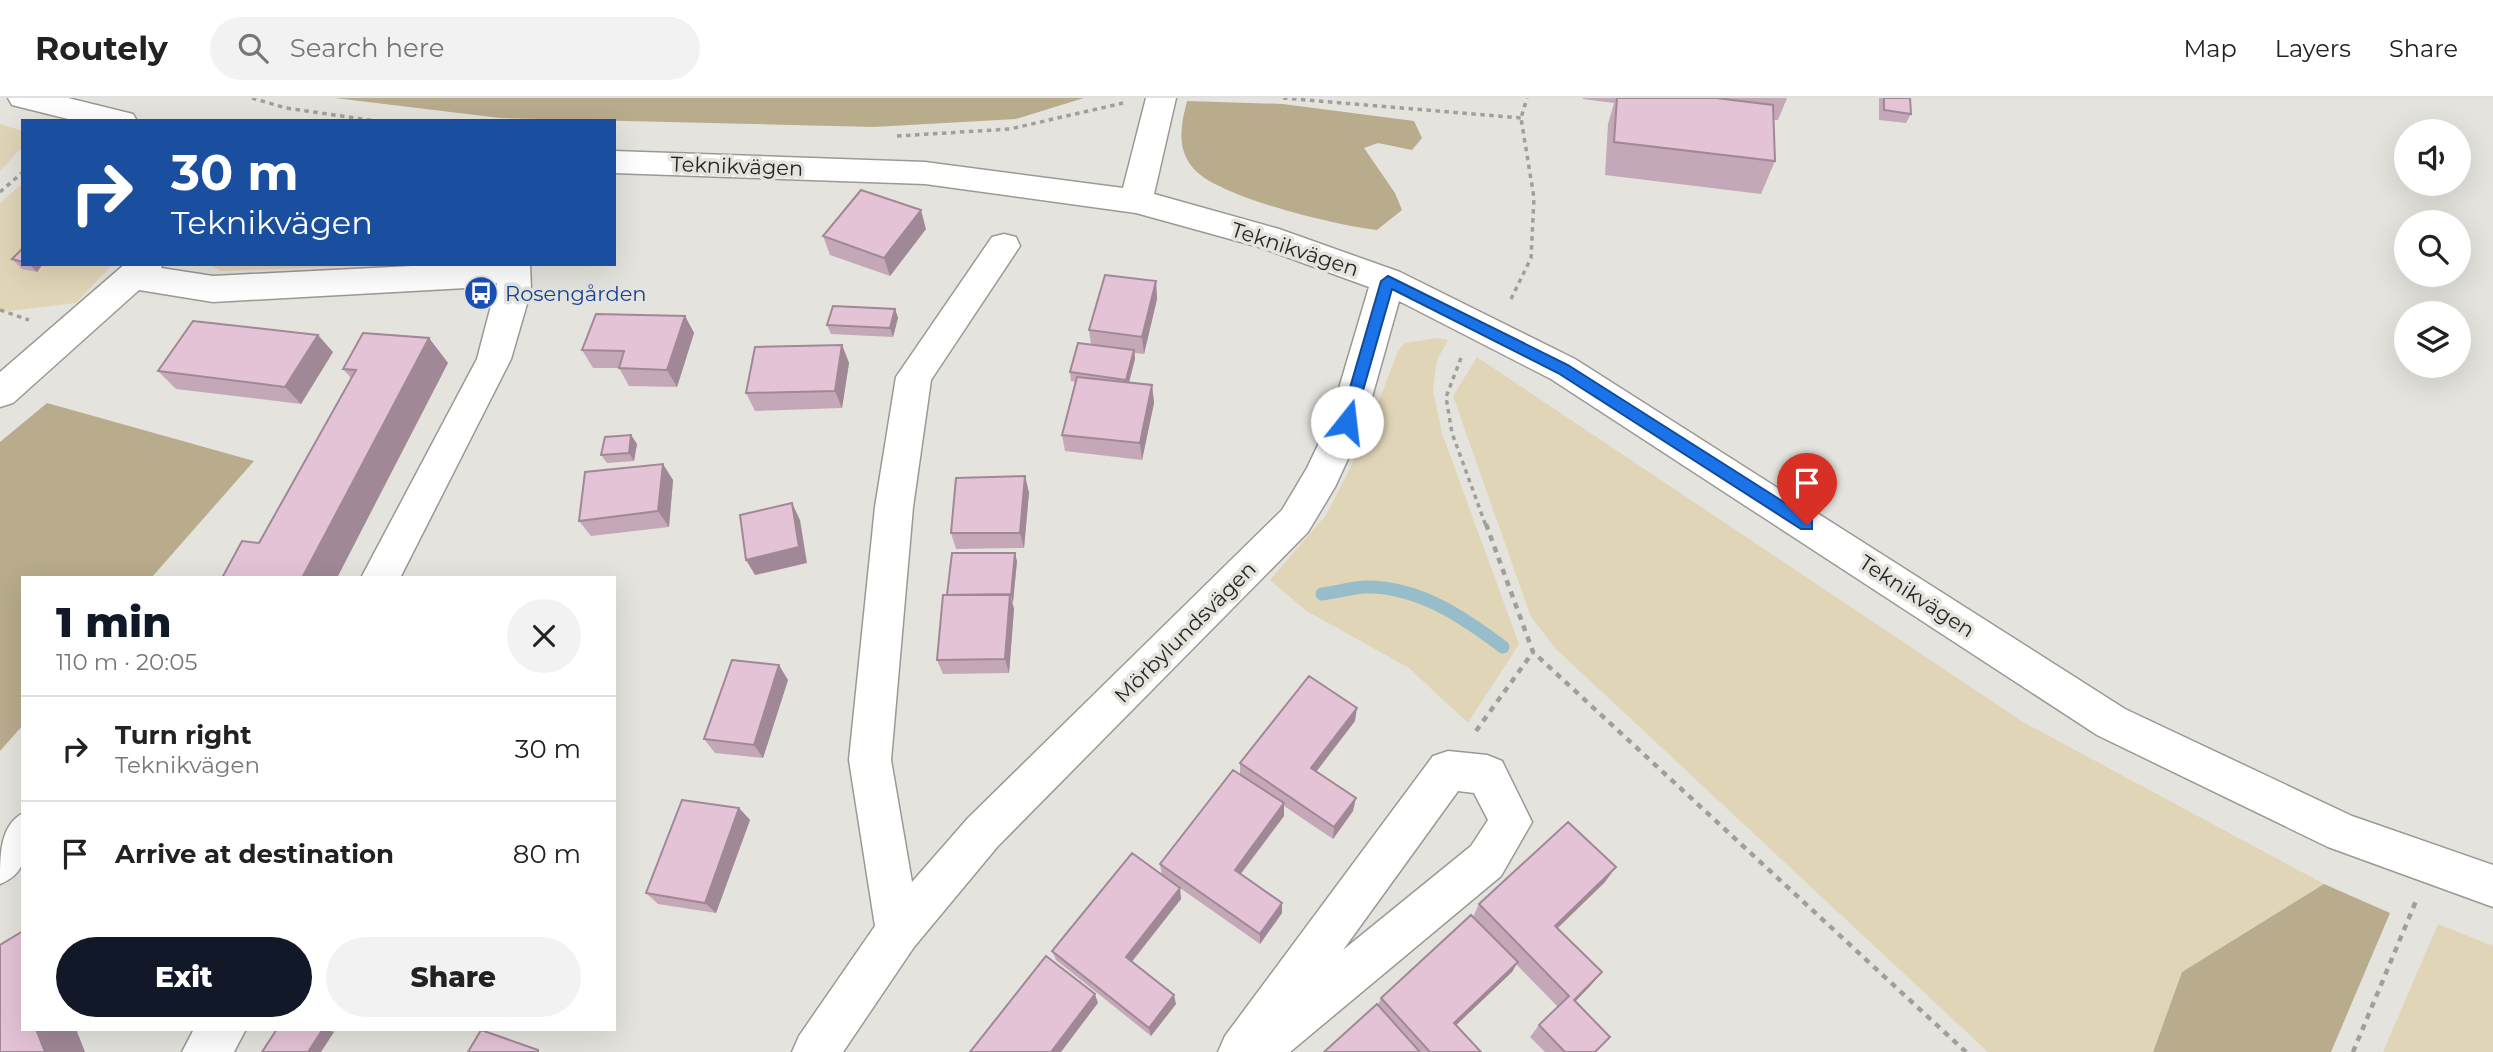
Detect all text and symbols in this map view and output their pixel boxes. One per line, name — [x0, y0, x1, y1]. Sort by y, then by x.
search box — [210, 17, 700, 80]
text: Routely — [35, 28, 168, 68]
icon: search — [234, 29, 272, 67]
text: Search here — [290, 32, 445, 64]
text: Map — [2183, 34, 2237, 63]
text: Layers — [2275, 34, 2351, 63]
text: Share — [2389, 34, 2458, 63]
map controls — [2394, 119, 2471, 378]
button: sound — [2394, 119, 2471, 196]
text: 30 m — [171, 143, 299, 202]
icon: right — [56, 147, 147, 238]
street label: Teknikvägen — [670, 151, 804, 181]
text: Teknikvägen — [171, 203, 373, 242]
button: search — [2394, 210, 2471, 287]
street label: Teknikvägen — [1228, 217, 1362, 281]
bus stop icon: Rosengården — [462, 274, 500, 312]
place label: Rosengården — [505, 281, 647, 306]
button: layers — [2394, 301, 2471, 378]
position arrow — [1310, 385, 1384, 459]
pin — [1777, 453, 1837, 525]
icon: arrive — [1788, 464, 1826, 502]
street label: Teknikvägen — [1855, 549, 1979, 643]
street label: Mörbylundsvägen — [1109, 556, 1261, 708]
text: 1 min — [56, 596, 172, 648]
button: close — [507, 599, 581, 673]
text: 110 m · 20:05 — [56, 648, 197, 676]
text: Turn right — [115, 719, 251, 751]
icon: right — [56, 730, 94, 768]
text: 30 m — [515, 733, 581, 765]
text: Teknikvägen — [115, 751, 260, 779]
icon: arrive — [56, 835, 94, 873]
text: Arrive at destination — [115, 838, 394, 870]
text: 80 m — [513, 838, 581, 870]
button: Exit — [56, 937, 312, 1017]
button: Share — [326, 937, 581, 1017]

